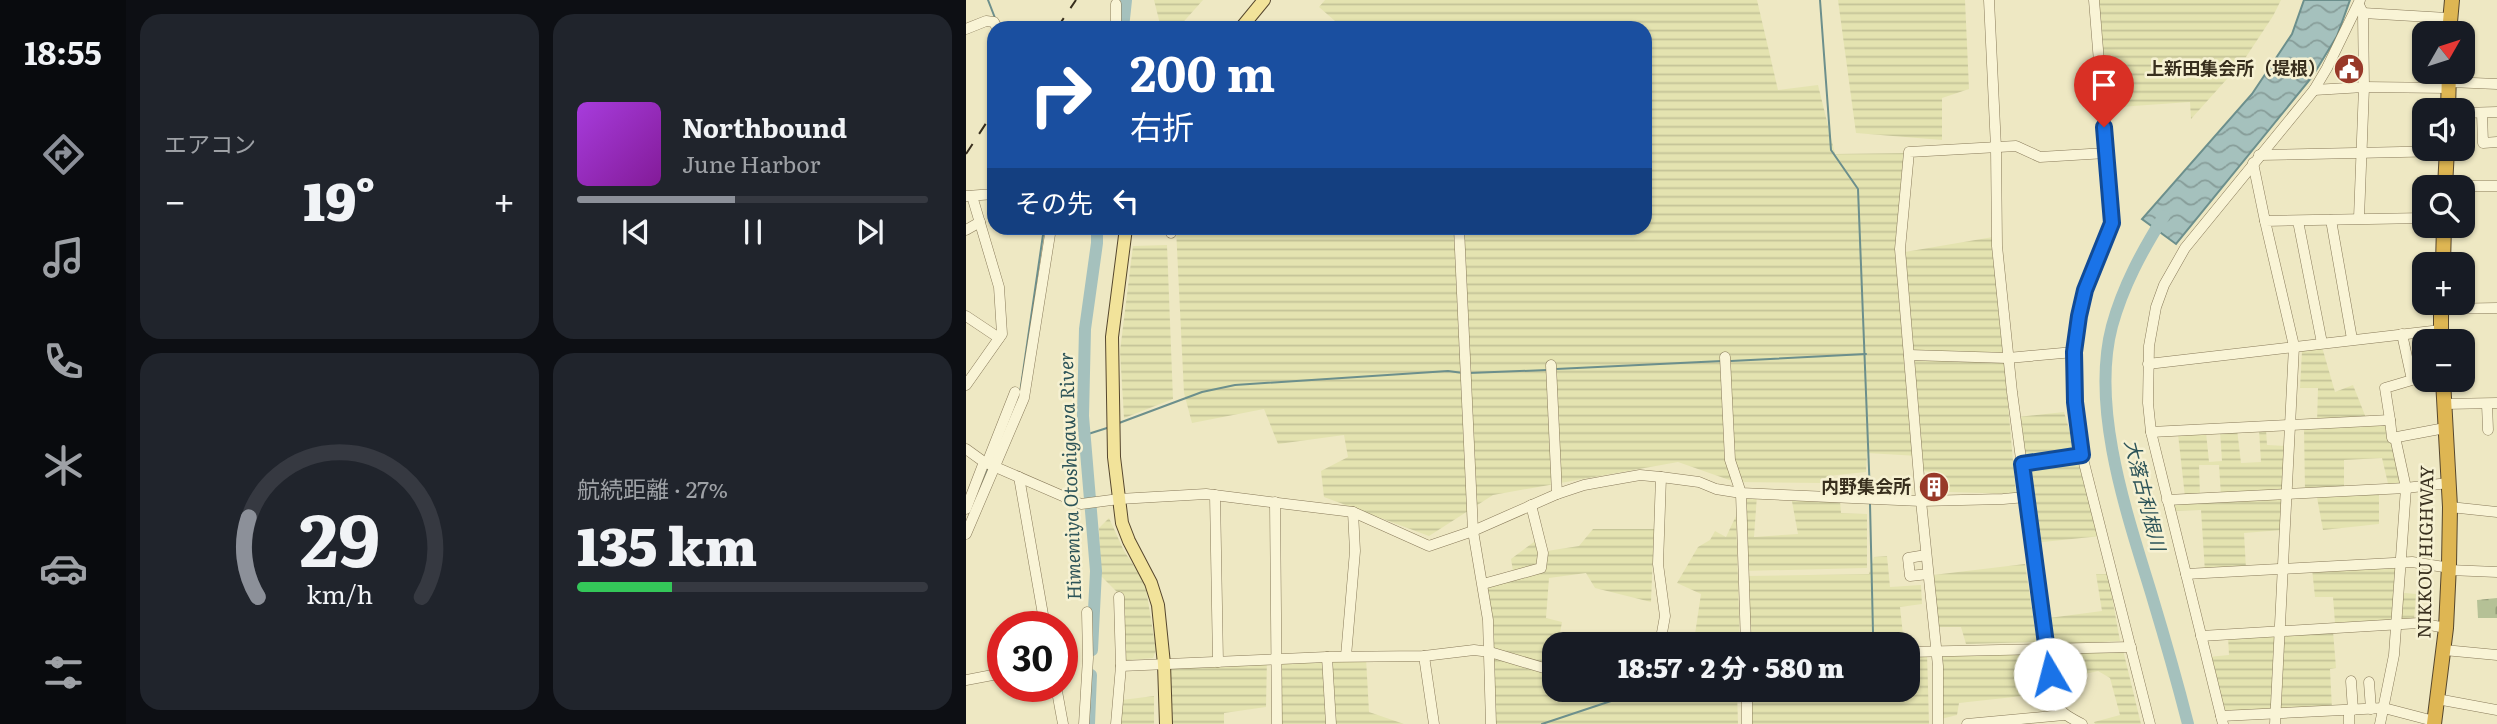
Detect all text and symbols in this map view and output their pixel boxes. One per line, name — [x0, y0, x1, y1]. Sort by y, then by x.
north arrow — [2412, 21, 2474, 84]
map controls — [2412, 21, 2475, 392]
text: 18:55 — [24, 27, 102, 75]
text: 200 m — [1130, 34, 1275, 107]
icon: right — [1015, 49, 1106, 140]
public building icon: 上新田集会所（堤根） — [2332, 52, 2366, 86]
place label: 上新田集会所（堤根） — [2146, 54, 2326, 81]
pin — [2074, 55, 2134, 127]
icon: arrive — [2085, 66, 2123, 104]
button: sound — [2412, 98, 2475, 161]
text: 右折 — [1130, 101, 1194, 149]
text: Northbound — [682, 107, 847, 146]
text: エアコン — [164, 126, 256, 160]
icon: directions — [39, 130, 88, 179]
text: June Harbor — [682, 146, 820, 180]
text: 19° — [303, 160, 376, 237]
text: − — [164, 170, 186, 227]
text: + — [493, 170, 515, 227]
button: search — [2412, 175, 2475, 238]
text: その先 — [1015, 182, 1093, 221]
icon: left — [1107, 182, 1145, 220]
icon: previous — [617, 213, 655, 251]
icon: pause — [734, 213, 772, 251]
icon: next — [851, 213, 889, 251]
icon: music — [39, 233, 88, 282]
button: + — [2412, 252, 2475, 315]
button: − — [2412, 329, 2475, 392]
icon: phone — [39, 337, 88, 386]
water label: Himemiya Otoshigawa River — [1051, 351, 1087, 600]
water label: 大落古利根川 — [2119, 436, 2174, 555]
icon: climate — [39, 441, 88, 490]
street label: NIKKOU HIGHWAY — [2409, 465, 2440, 639]
building icon: 内野集会所 — [1917, 470, 1951, 504]
text: 航続距離 · 27% — [577, 471, 728, 505]
place label: 内野集会所 — [1821, 472, 1911, 499]
text: 29 — [299, 482, 380, 590]
text: 135 km — [577, 505, 757, 582]
icon: car — [39, 544, 88, 593]
text: km/h — [306, 575, 373, 612]
speed limit sign: 30 — [987, 611, 1078, 702]
position arrow — [2013, 637, 2087, 711]
text: 18:57 · 2 分 · 580 m — [1618, 647, 1844, 686]
icon: filters — [39, 648, 88, 697]

